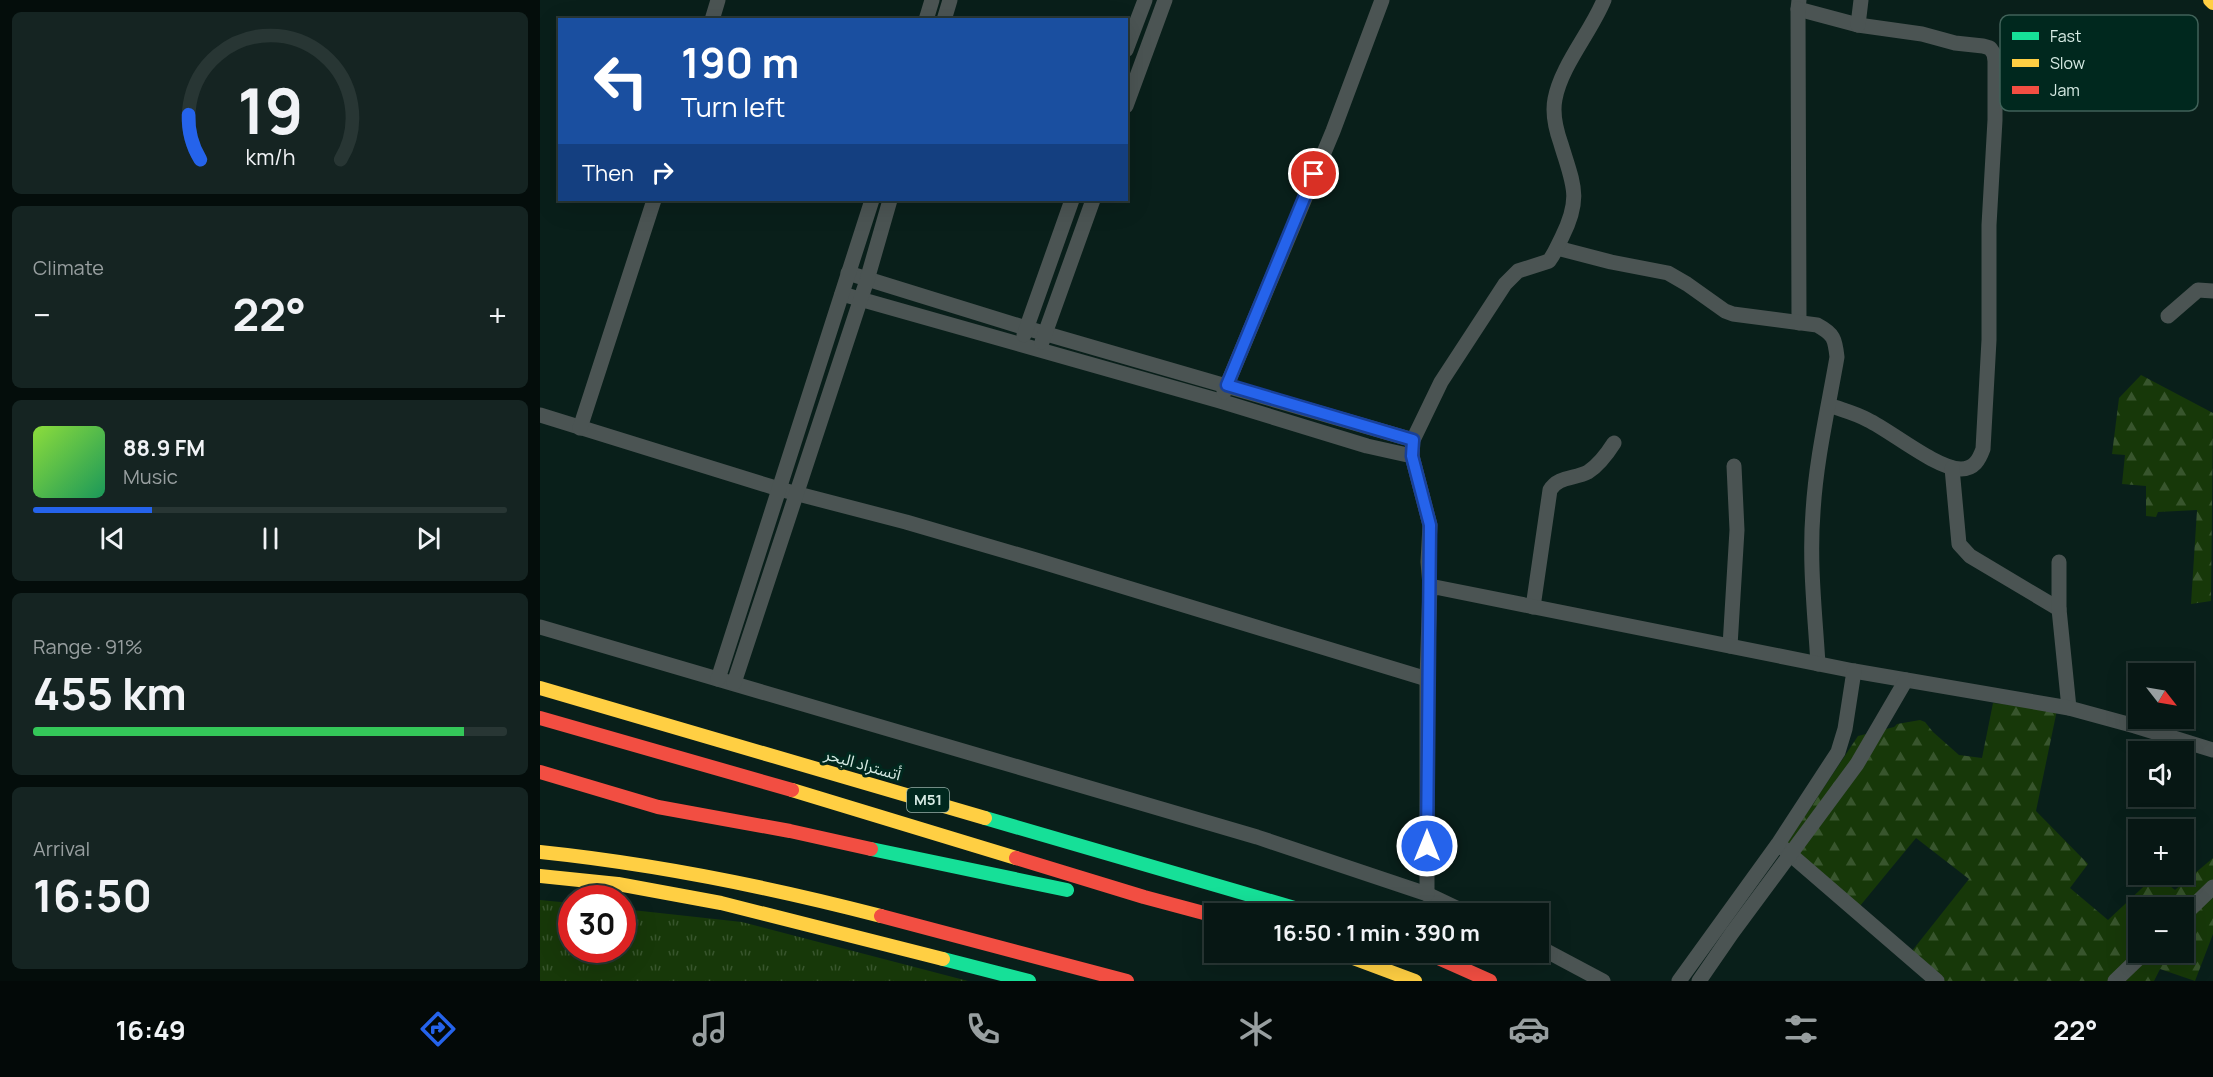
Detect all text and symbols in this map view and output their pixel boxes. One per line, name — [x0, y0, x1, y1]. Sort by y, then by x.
legend — [2000, 15, 2198, 111]
text: Fast — [2050, 25, 2081, 47]
text: 190 m — [681, 33, 799, 91]
icon: left — [582, 42, 660, 120]
text: Slow — [2050, 52, 2085, 74]
text: 19 — [237, 67, 303, 153]
text: Jam — [2050, 79, 2080, 101]
text: Turn left — [681, 88, 785, 125]
text: km/h — [245, 142, 295, 171]
pin — [1288, 148, 1339, 199]
icon: right — [646, 156, 679, 189]
icon: arrive — [1297, 157, 1330, 190]
text: Then — [582, 158, 634, 188]
text: Climate — [33, 254, 104, 281]
text: 22° — [232, 283, 306, 345]
text: − — [33, 292, 51, 337]
text: + — [488, 292, 507, 337]
text: 88.9 FM — [123, 433, 205, 463]
text: Music — [123, 463, 178, 490]
icon: previous — [96, 522, 129, 555]
icon: pause — [254, 522, 287, 555]
icon: next — [412, 522, 445, 555]
text: Range · 91% — [33, 633, 143, 660]
text: 455 km — [33, 662, 187, 724]
north arrow — [2128, 663, 2194, 729]
map controls — [2128, 663, 2194, 963]
button: sound — [2128, 741, 2194, 807]
street label: أتستراد البحر — [821, 742, 904, 785]
road number: M51 — [907, 788, 949, 812]
position arrow — [1395, 814, 1459, 878]
button: + — [2128, 819, 2194, 885]
text: Arrival — [33, 835, 90, 862]
text: 16:50 — [33, 864, 152, 926]
speed limit sign: 30 — [558, 885, 636, 963]
button: − — [2128, 897, 2194, 963]
text: 16:50 · 1 min · 390 m — [1273, 918, 1480, 948]
icon: directions — [417, 1008, 459, 1050]
icon: music — [689, 1008, 731, 1050]
icon: phone — [962, 1008, 1004, 1050]
icon: climate — [1235, 1008, 1277, 1050]
icon: car — [1508, 1008, 1550, 1050]
icon: filters — [1780, 1008, 1822, 1050]
text: 16:49 — [115, 1011, 186, 1048]
text: 22° — [2053, 1011, 2098, 1048]

